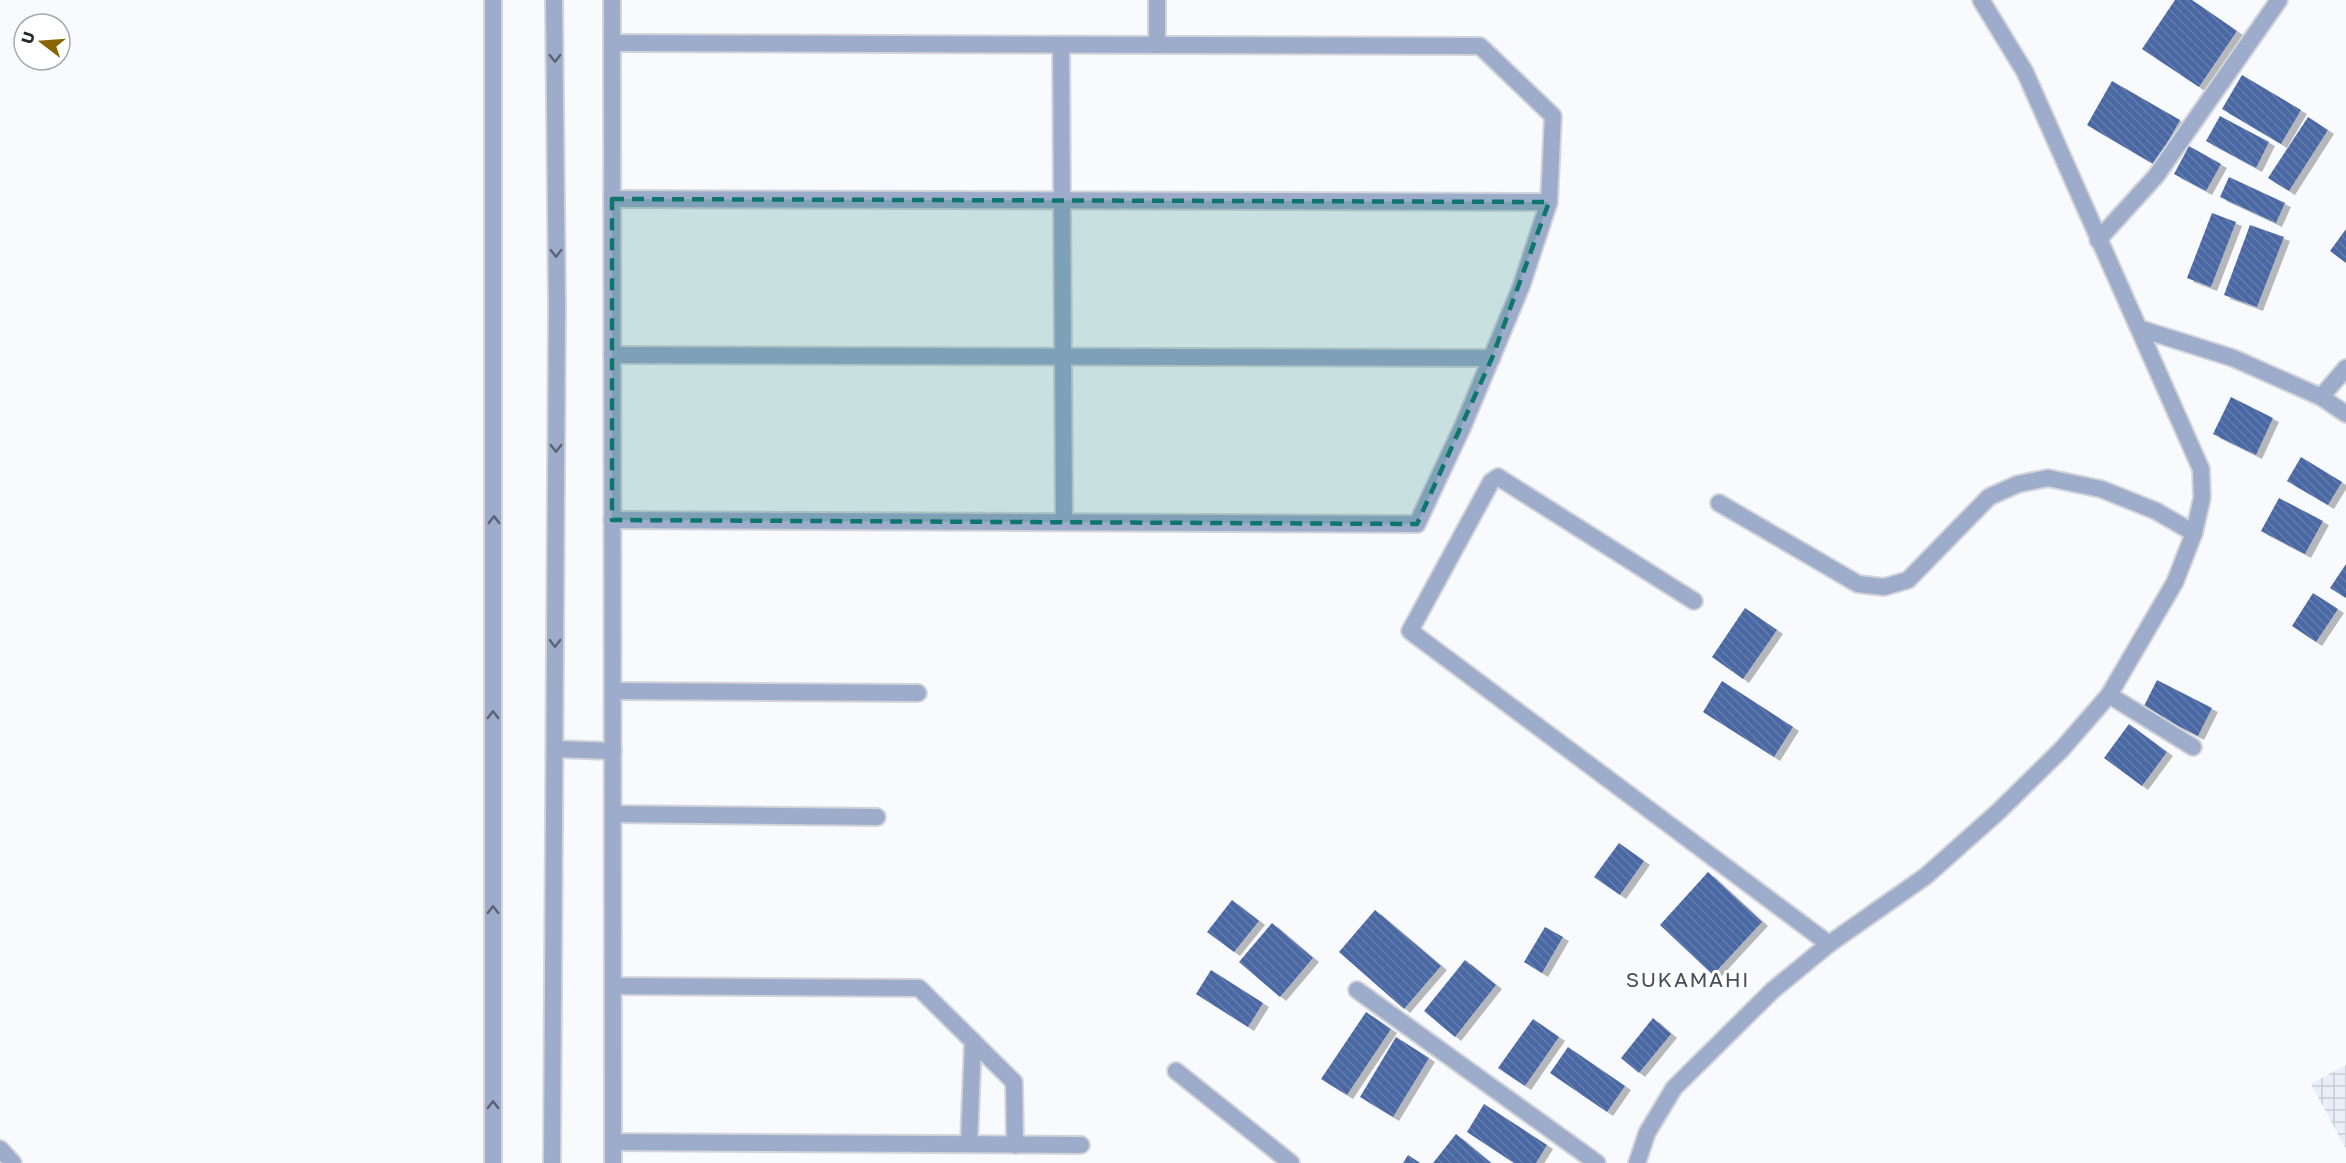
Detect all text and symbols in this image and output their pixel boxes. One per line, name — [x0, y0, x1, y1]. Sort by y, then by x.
north arrow — [12, 12, 72, 72]
text: U — [16, 29, 39, 46]
one-way arrow — [549, 54, 561, 63]
one-way arrow — [550, 249, 563, 258]
one-way arrow — [550, 444, 562, 453]
one-way arrow — [487, 515, 500, 524]
one-way arrow — [549, 639, 561, 648]
one-way arrow — [487, 710, 499, 719]
one-way arrow — [487, 905, 499, 914]
district label: SUKAMAHI — [1626, 966, 1750, 992]
one-way arrow — [487, 1100, 499, 1109]

